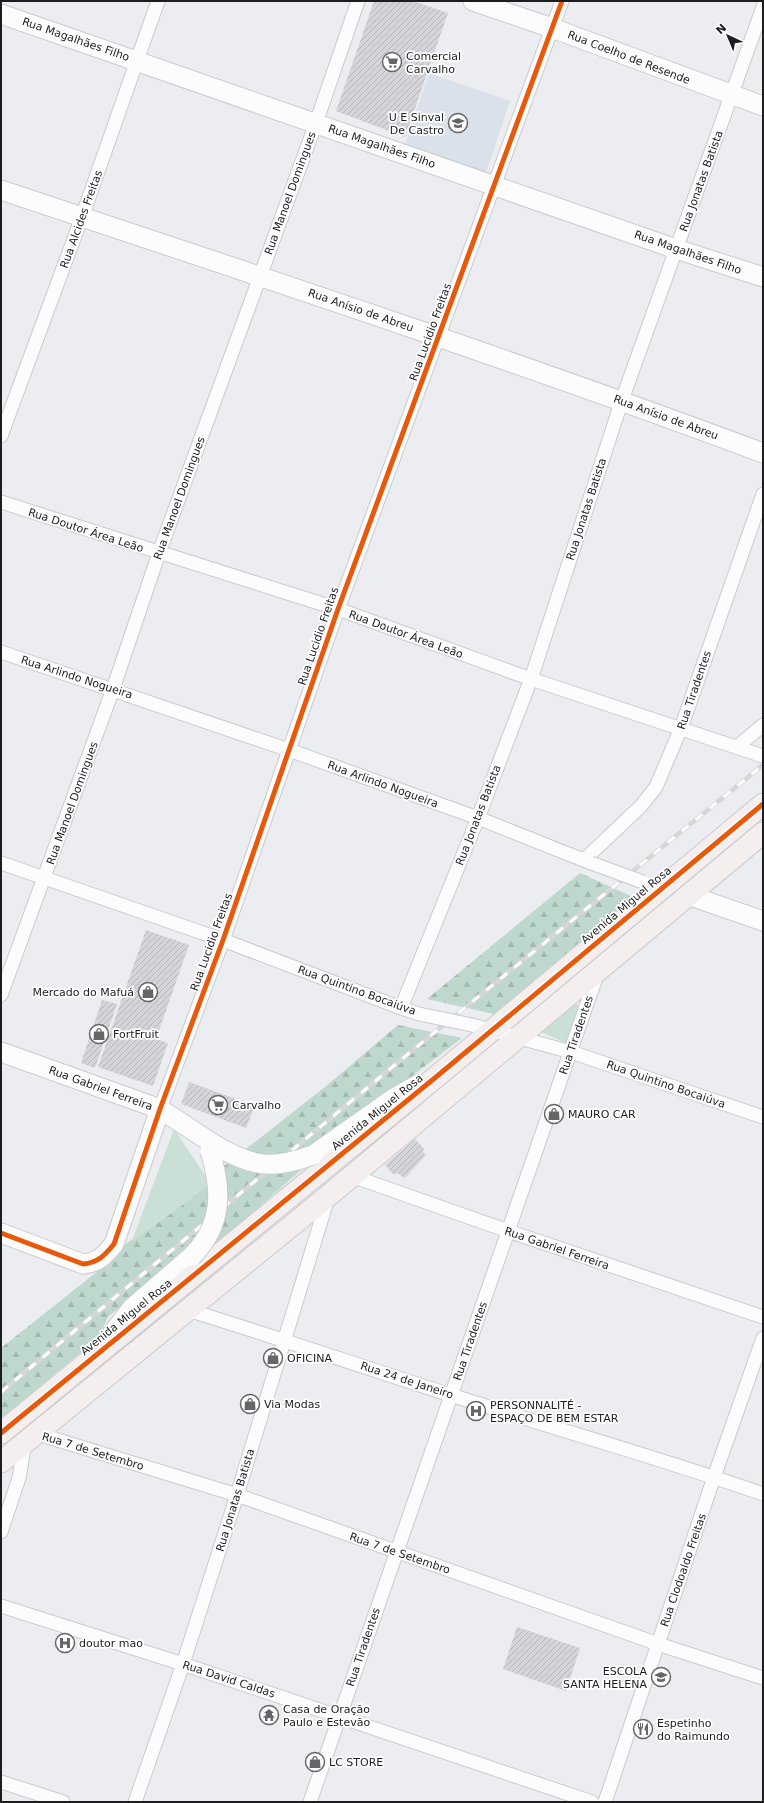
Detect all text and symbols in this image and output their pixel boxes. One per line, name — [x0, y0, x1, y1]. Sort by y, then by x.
street label: Rua Magalhães Filho — [21, 15, 131, 64]
north arrow — [708, 16, 748, 56]
text: N — [714, 21, 729, 37]
street label: Rua Coelho de Resende — [566, 28, 692, 87]
place label: Comercial Carvalho — [406, 50, 461, 76]
supermarket icon: Comercial Carvalho — [381, 51, 403, 73]
place label: U E Sinval De Castro — [389, 111, 444, 137]
school or university icon: U E Sinval De Castro — [447, 112, 469, 134]
street label: Rua Magalhães Filho — [327, 122, 437, 171]
street label: Rua Jonatas Batista — [677, 129, 726, 234]
street label: Rua Manoel Domingues — [262, 130, 319, 256]
street label: Rua Alcides Freitas — [58, 168, 105, 270]
street label: Rua Magalhães Filho — [633, 228, 743, 277]
street label: Rua Lucidio Freitas — [407, 281, 454, 383]
street label: Rua Anísio de Abreu — [306, 286, 415, 335]
street label: Rua Anísio de Abreu — [612, 392, 720, 443]
street label: Rua Manoel Domingues — [151, 435, 208, 561]
street label: Rua Jonatas Batista — [564, 456, 609, 562]
street label: Rua Doutor Área Leão — [26, 506, 145, 555]
street label: Rua Lucidio Freitas — [296, 585, 341, 687]
street label: Rua Doutor Área Leão — [347, 608, 465, 661]
street label: Rua Tiradentes — [675, 649, 714, 731]
street label: Rua Arlindo Nogueira — [19, 653, 134, 702]
street label: Rua Manoel Domingues — [44, 740, 101, 866]
street label: Rua Arlindo Nogueira — [326, 758, 440, 811]
street label: Rua Jonatas Batista — [453, 763, 504, 867]
street label: Avenida Miguel Rosa — [579, 864, 674, 947]
street label: Rua Lucidio Freitas — [188, 891, 235, 993]
street label: Rua Quintino Bocaiúva — [296, 963, 418, 1018]
shop icon: Mercado do Mafuá — [137, 981, 159, 1003]
place label: Mercado do Mafuá — [32, 986, 134, 999]
street label: Rua Tiradentes — [557, 994, 596, 1076]
shop icon: FortFruit — [88, 1023, 110, 1045]
place label: FortFruit — [113, 1028, 160, 1041]
street label: Rua Quintino Bocaiúva — [605, 1058, 727, 1111]
street label: Rua Gabriel Ferreira — [47, 1064, 155, 1113]
street label: Avenida Miguel Rosa — [329, 1072, 426, 1153]
supermarket icon: Carvalho — [207, 1094, 229, 1116]
place label: Carvalho — [232, 1099, 281, 1112]
shop icon: MAURO CAR — [543, 1103, 565, 1125]
place label: MAURO CAR — [568, 1108, 636, 1121]
street label: Rua Gabriel Ferreira — [503, 1224, 611, 1272]
street label: Avenida Miguel Rosa — [78, 1277, 175, 1358]
street label: Rua Tiradentes — [451, 1300, 490, 1382]
shop icon: OFICINA — [262, 1347, 284, 1369]
place label: OFICINA — [287, 1352, 332, 1365]
street label: Rua 24 de Janeiro — [359, 1359, 455, 1402]
shop icon: Via Modas — [239, 1393, 261, 1415]
place label: Via Modas — [264, 1398, 321, 1411]
place label: PERSONNALITÉ - ESPAÇO DE BEM ESTAR — [490, 1399, 619, 1425]
hospital icon: PERSONNALITÉ - ESPAÇO DE BEM ESTAR — [465, 1400, 487, 1422]
street label: Rua 7 de Setembro — [40, 1430, 146, 1473]
street label: Rua Jonatas Batista — [214, 1447, 257, 1553]
street label: Rua Clodoaldo Freitas — [658, 1512, 709, 1629]
street label: Rua 7 de Setembro — [348, 1530, 452, 1577]
street label: Rua Tiradentes — [344, 1606, 383, 1688]
hospital icon: doutor mao — [54, 1632, 76, 1654]
place label: doutor mao — [79, 1637, 143, 1650]
street label: Rua David Caldas — [181, 1658, 277, 1701]
place label: ESCOLA SANTA HELENA — [563, 1665, 647, 1691]
school or university icon: ESCOLA SANTA HELENA — [650, 1666, 672, 1688]
place label: Casa de Oração Paulo e Estevão — [283, 1703, 370, 1729]
temple icon: Casa de Oração Paulo e Estevão — [258, 1704, 280, 1726]
place label: Espetinho do Raimundo — [657, 1717, 730, 1743]
restaurant icon: Espetinho do Raimundo — [632, 1718, 654, 1740]
shop icon: LC STORE — [304, 1751, 326, 1773]
place label: LC STORE — [329, 1756, 383, 1769]

